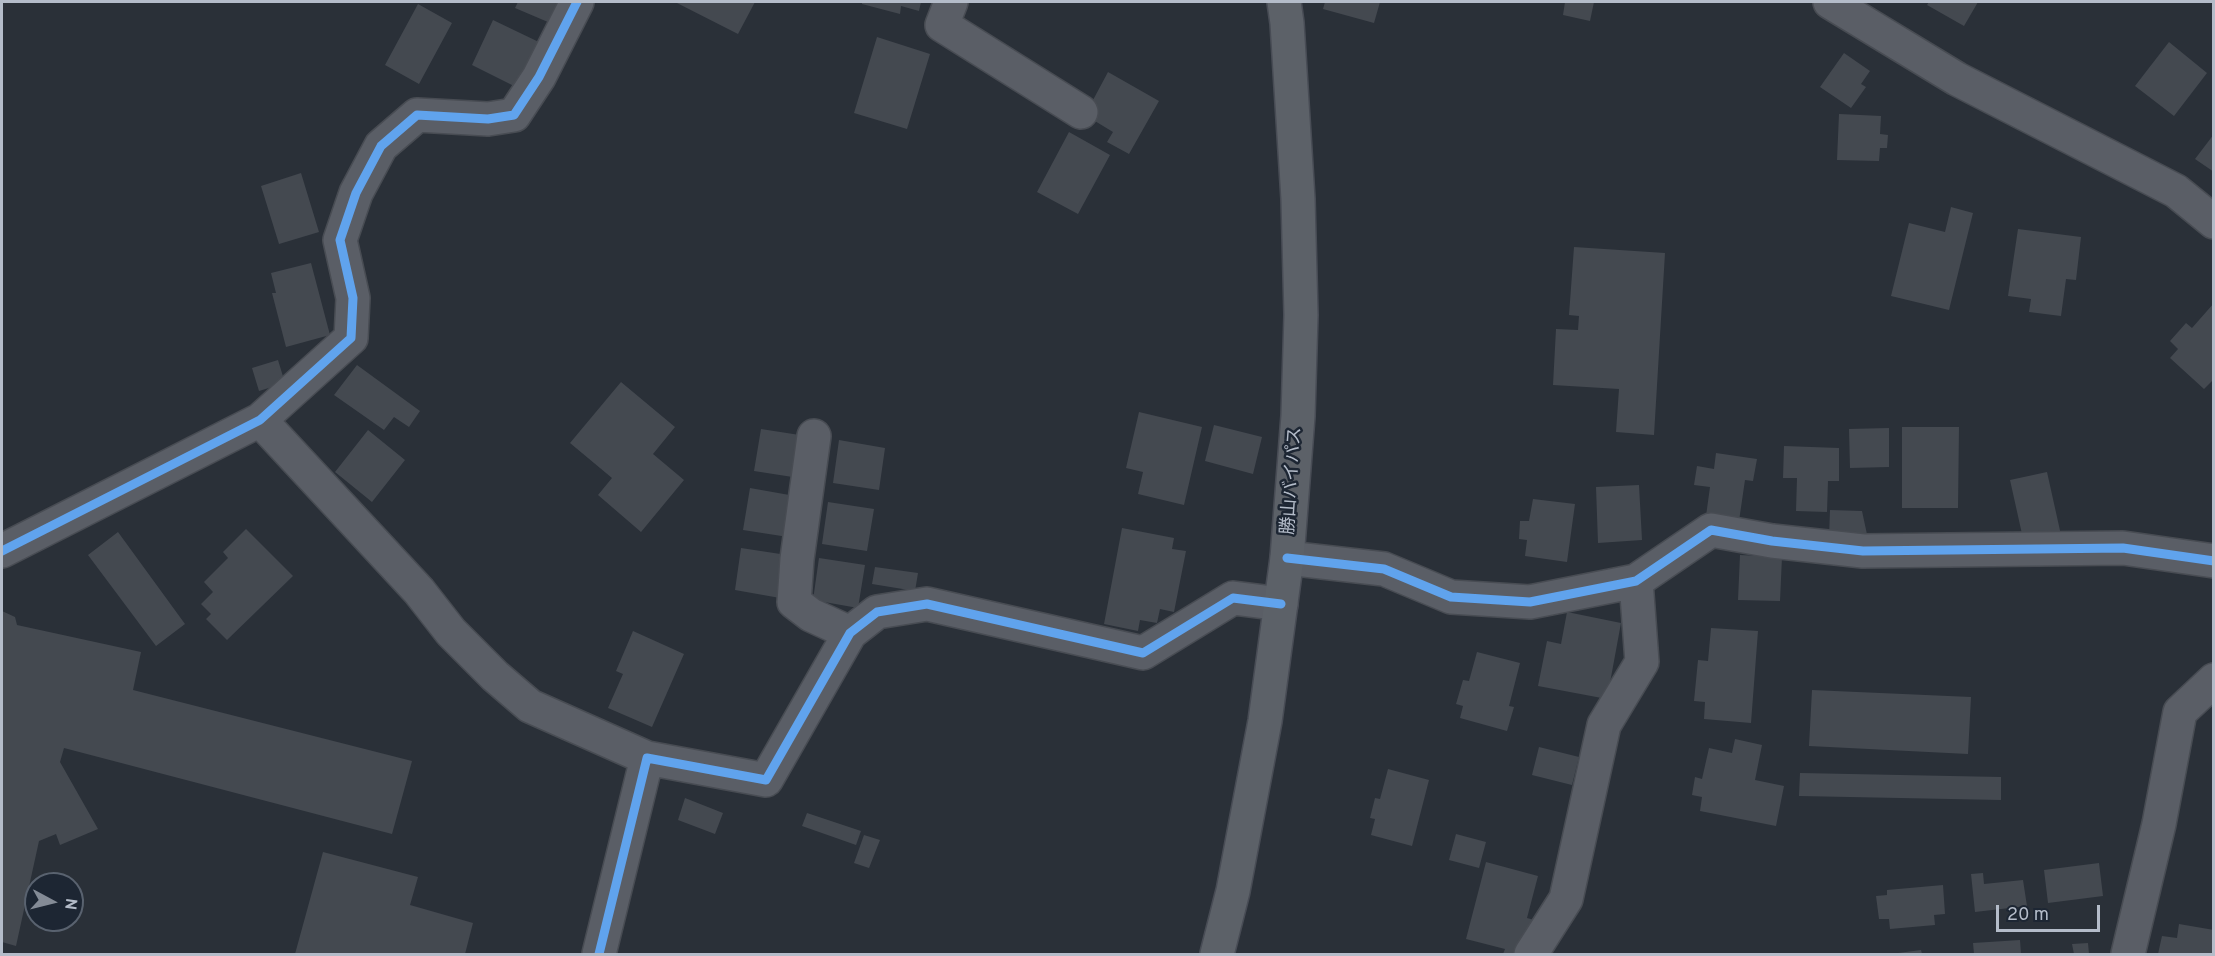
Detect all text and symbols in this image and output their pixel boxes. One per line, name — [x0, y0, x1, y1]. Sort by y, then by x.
street label: 勝山バイパス — [1278, 426, 1308, 536]
north arrow — [24, 872, 84, 932]
scale bar — [1999, 893, 2102, 931]
text: N — [59, 897, 81, 911]
text: 20 m — [2007, 904, 2049, 927]

